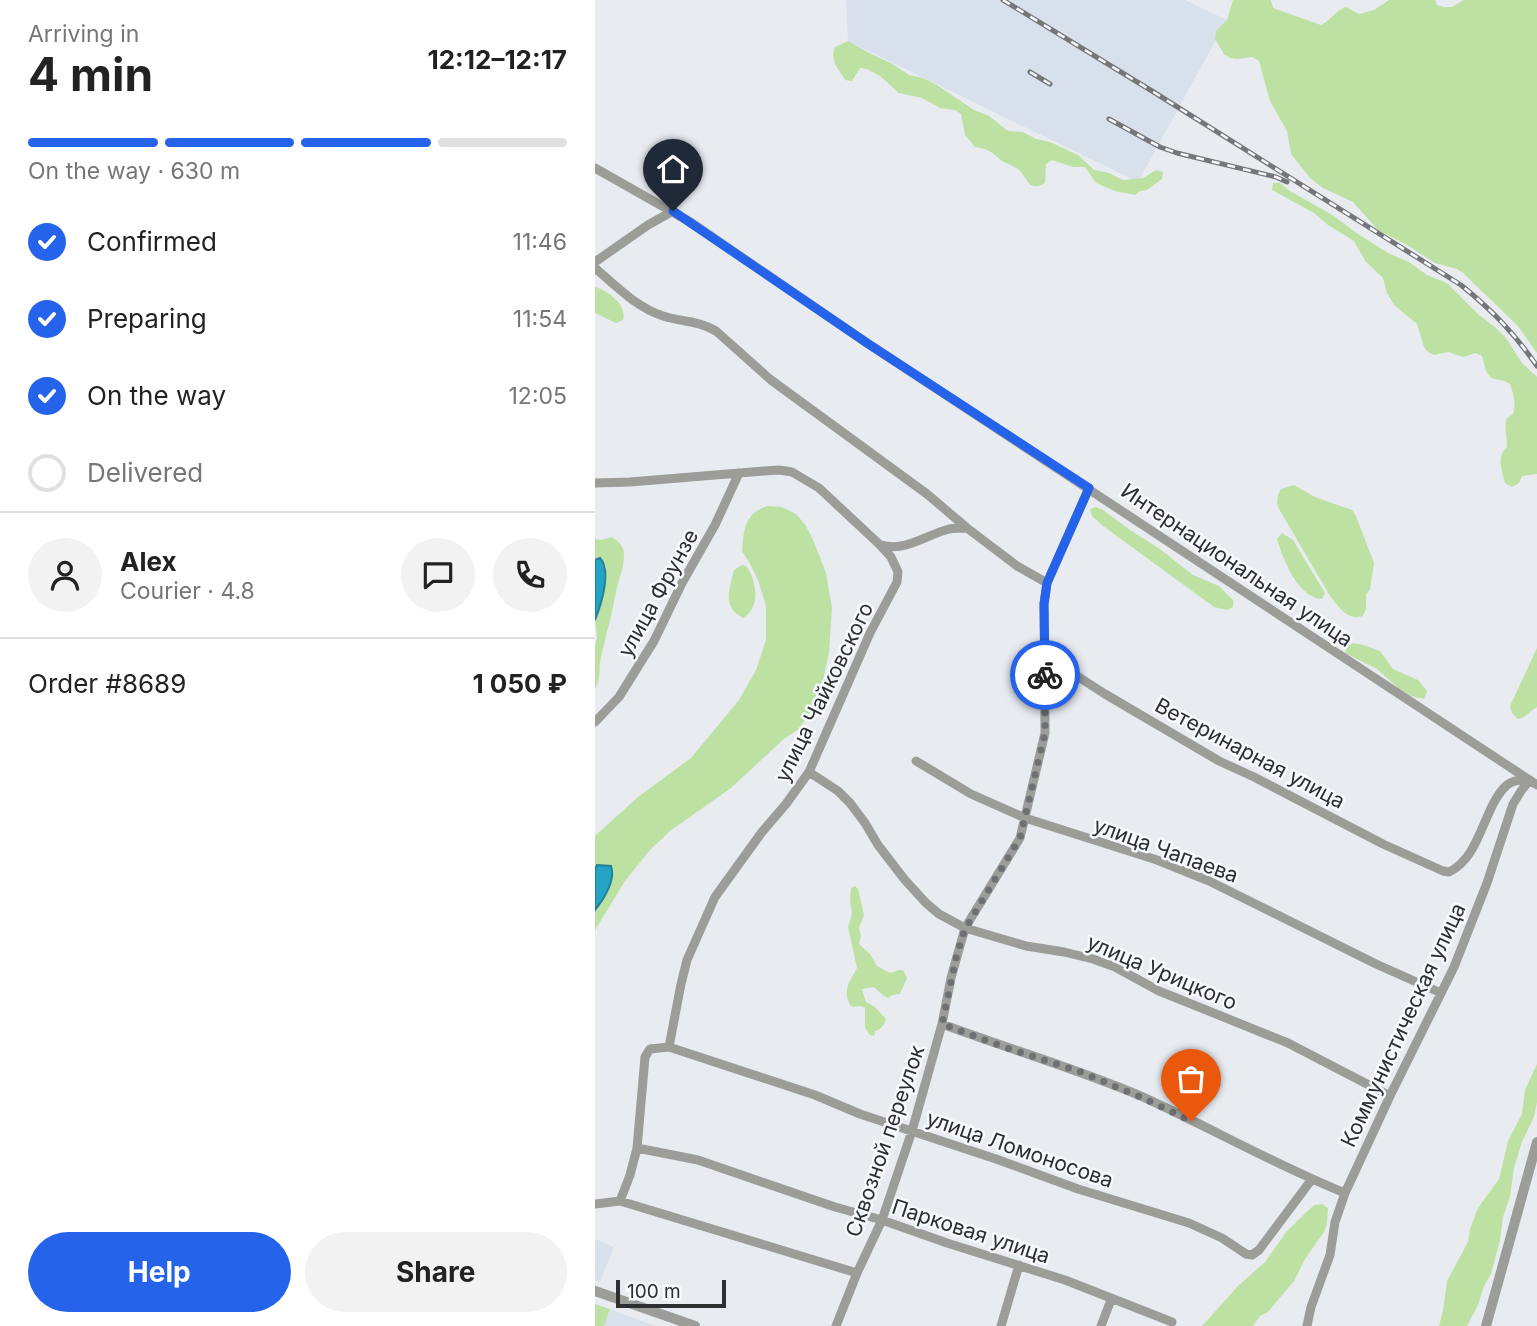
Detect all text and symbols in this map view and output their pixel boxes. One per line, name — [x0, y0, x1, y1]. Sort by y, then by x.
text: Arriving in — [28, 20, 139, 48]
text: 12:12–12:17 — [428, 44, 567, 75]
text: 4 min — [28, 46, 153, 102]
pin — [643, 139, 703, 211]
icon: home — [654, 150, 692, 188]
text: On the way · 630 m — [28, 157, 240, 185]
icon: check — [28, 223, 66, 261]
text: Confirmed — [87, 226, 217, 257]
text: 11:46 — [513, 228, 567, 256]
icon: check — [28, 300, 66, 338]
text: Preparing — [87, 303, 207, 334]
text: 11:54 — [513, 305, 567, 333]
icon: check — [28, 377, 66, 415]
text: On the way — [87, 380, 226, 411]
text: 12:05 — [509, 382, 567, 410]
text: Delivered — [87, 457, 203, 488]
street label: Интернациональная улица — [1116, 478, 1358, 652]
street label: улица Фрунзе — [613, 525, 703, 661]
button: person — [28, 538, 102, 612]
button: chat — [401, 538, 475, 612]
button: phone — [493, 538, 567, 612]
text: Alex — [120, 546, 177, 577]
text: Courier · 4.8 — [120, 577, 255, 605]
street label: улица Чайковского — [770, 598, 878, 786]
courier — [1010, 640, 1080, 710]
icon: bike — [1026, 656, 1064, 694]
text: Order #8689 — [28, 668, 186, 699]
text: 1 050 ₽ — [473, 668, 567, 699]
street label: Ветеринарная улица — [1151, 692, 1349, 814]
street label: улица Чапаева — [1090, 812, 1242, 888]
street label: Коммунистическая улица — [1335, 899, 1471, 1151]
street label: улица Урицкого — [1083, 929, 1241, 1015]
street label: Сквозной переулок — [840, 1041, 930, 1240]
pin — [1161, 1049, 1221, 1121]
icon: bag — [1172, 1060, 1210, 1098]
street label: улица Ломоносова — [923, 1105, 1117, 1193]
street label: Парковая улица — [889, 1194, 1053, 1268]
button: Help — [28, 1232, 291, 1312]
button: Share — [305, 1232, 567, 1312]
scale bar — [616, 1277, 726, 1309]
text: 100 m — [627, 1280, 681, 1303]

